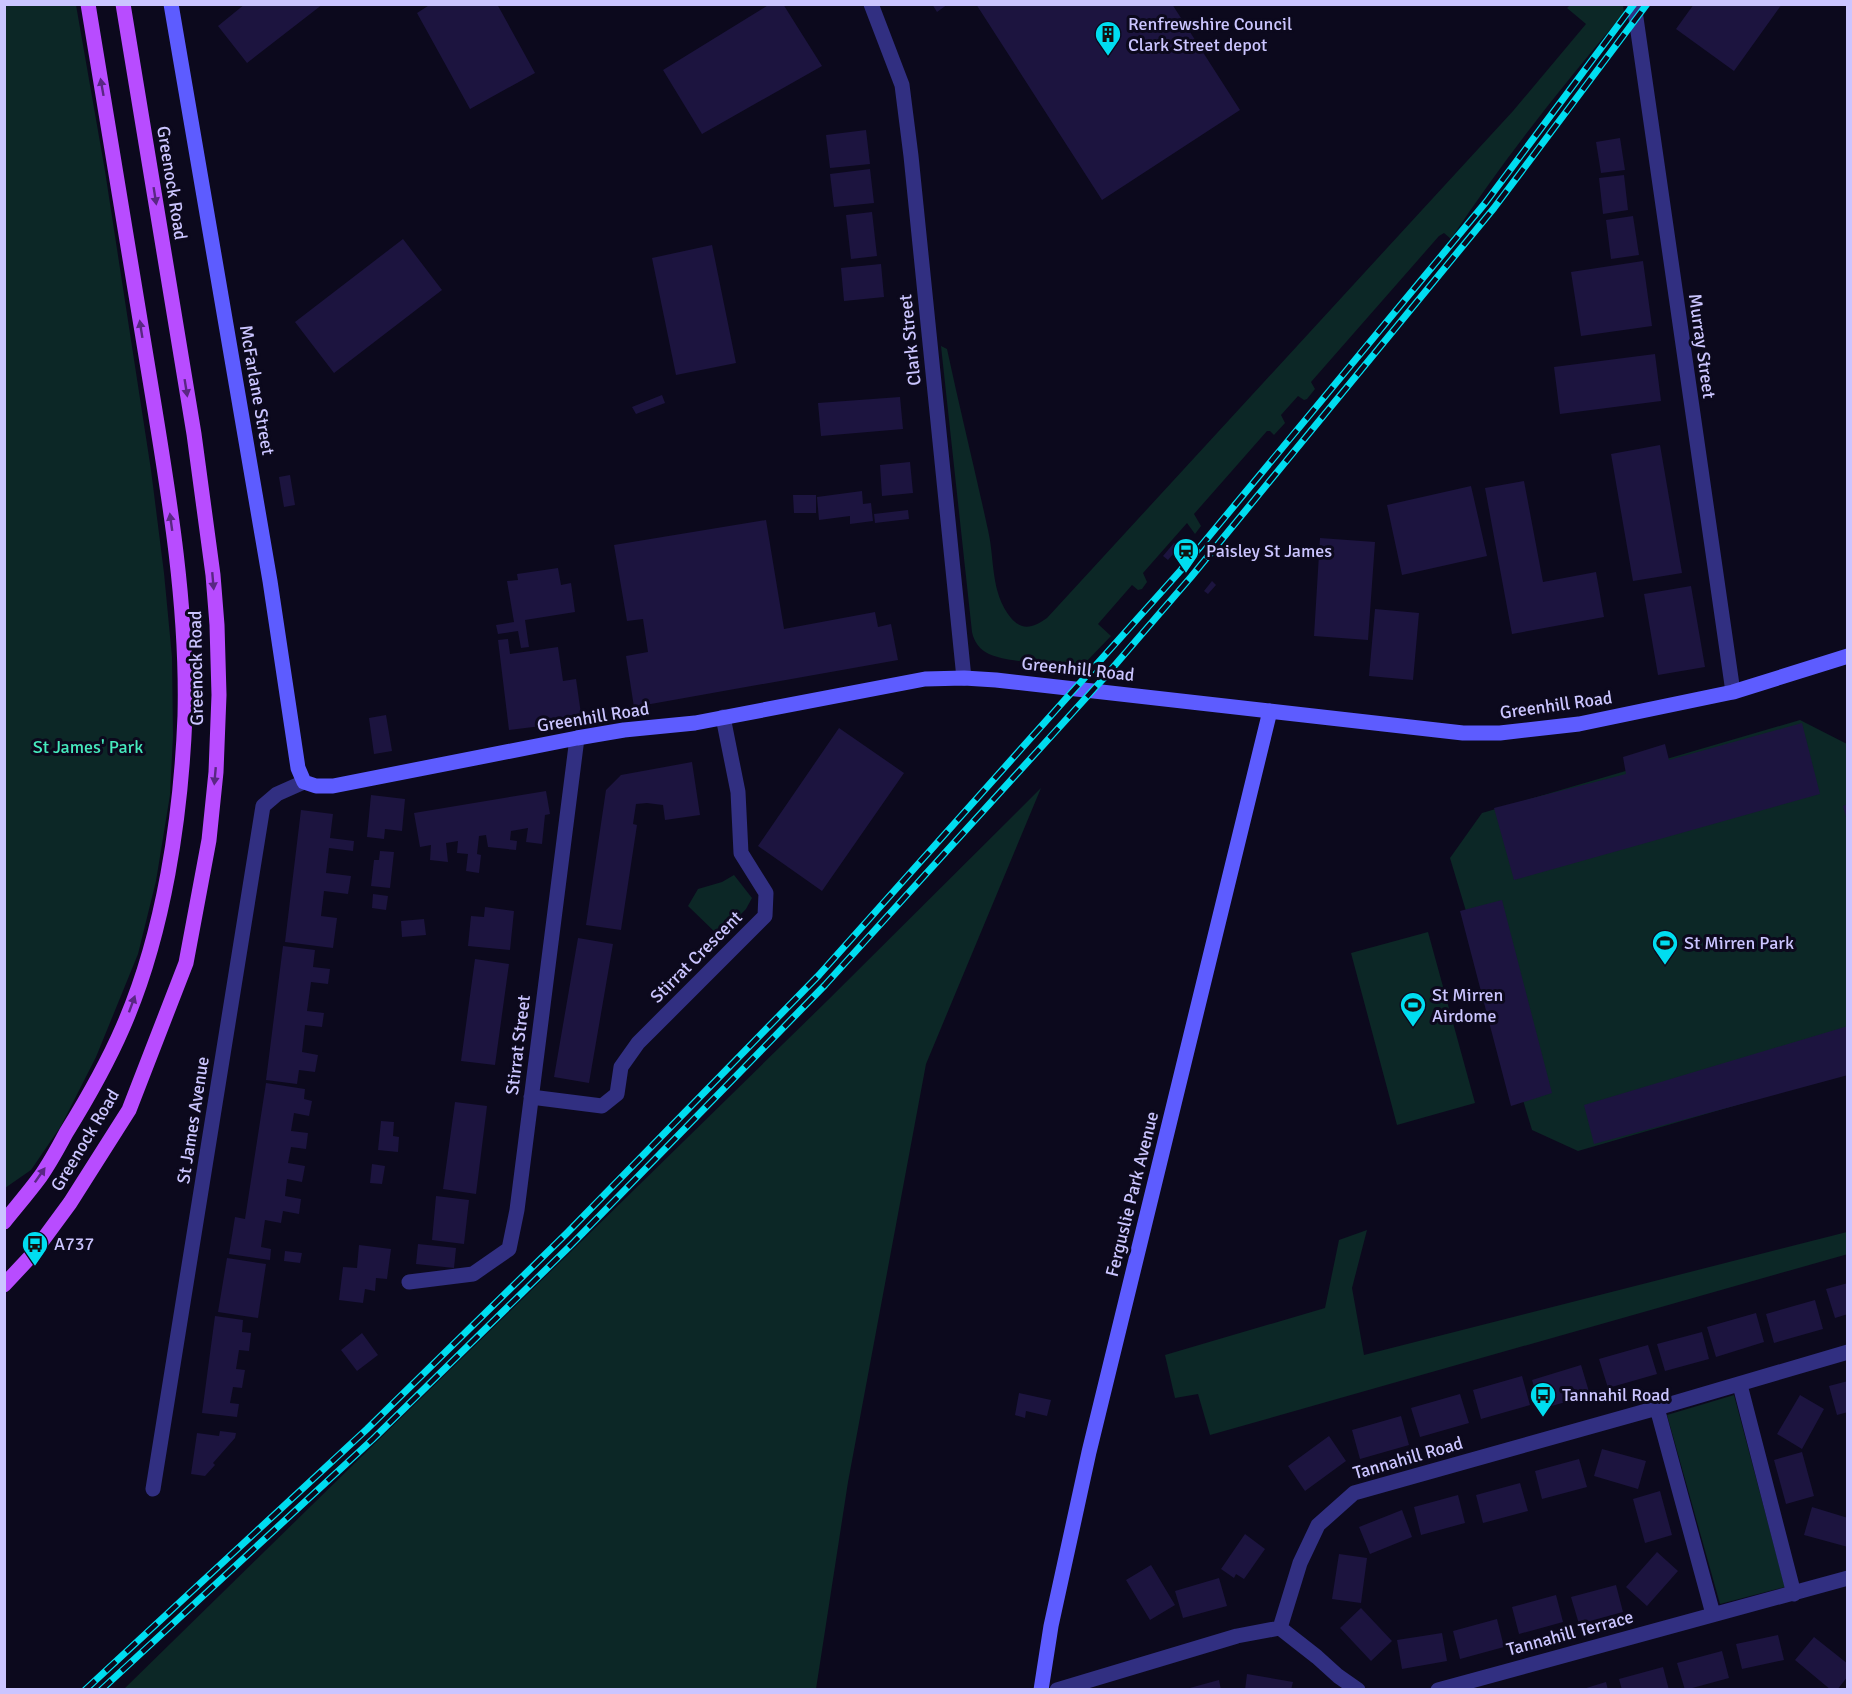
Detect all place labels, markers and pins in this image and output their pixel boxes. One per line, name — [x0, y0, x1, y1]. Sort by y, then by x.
place label: Renfrewshire Council Clark Street depot — [1128, 13, 1292, 56]
building icon: Renfrewshire Council Clark Street depot — [1093, 19, 1123, 57]
station icon: Paisley St James — [1171, 536, 1201, 574]
place label: Paisley St James — [1206, 540, 1332, 562]
sports icon: St Mirren Park — [1650, 928, 1680, 966]
place label: St Mirren Park — [1684, 932, 1794, 954]
place label: St Mirren Airdome — [1432, 984, 1503, 1027]
sports icon: St Mirren Airdome — [1398, 990, 1428, 1028]
bus stop icon: A737 — [20, 1229, 50, 1267]
place label: A737 — [54, 1233, 94, 1255]
bus stop icon: Tannahil Road — [1528, 1380, 1558, 1418]
place label: Tannahil Road — [1562, 1384, 1670, 1406]

